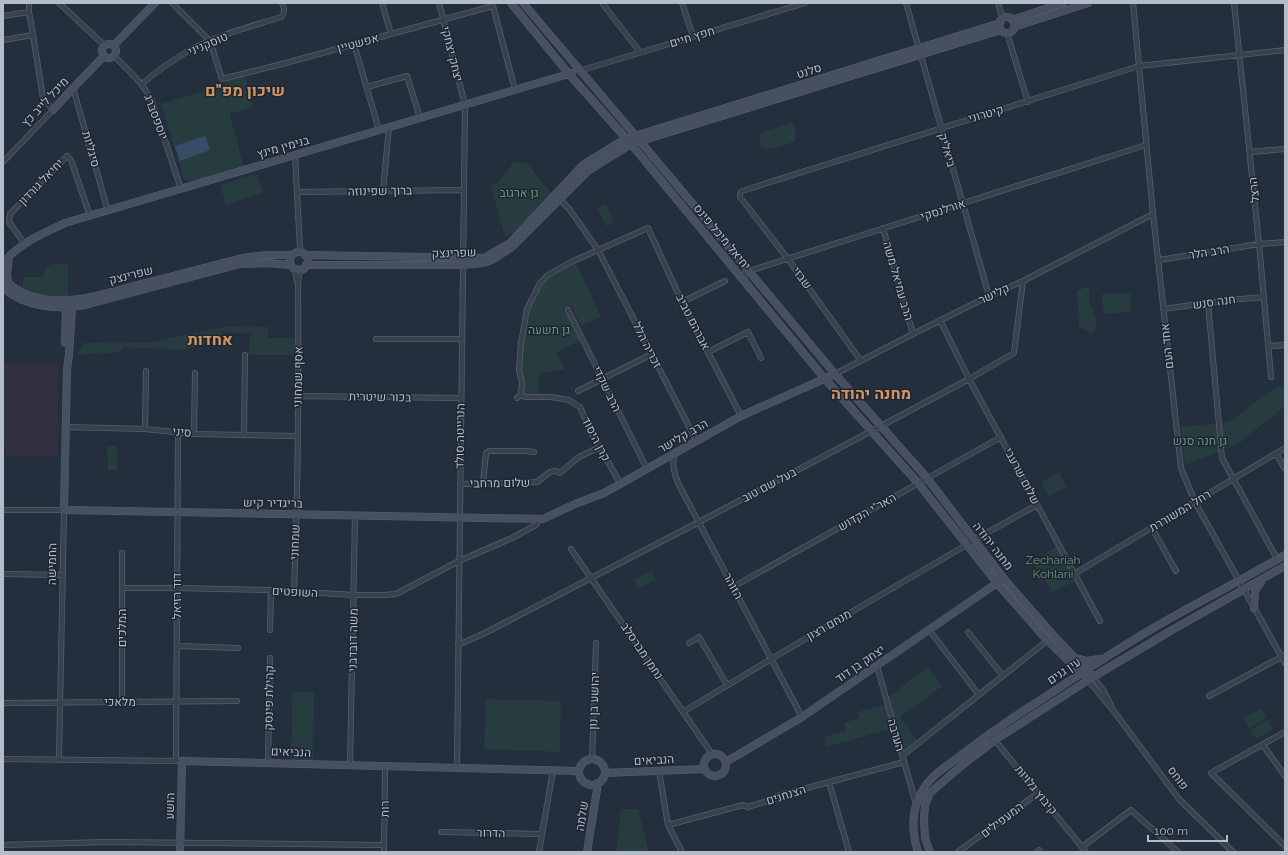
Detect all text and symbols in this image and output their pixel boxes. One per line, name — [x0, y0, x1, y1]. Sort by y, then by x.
street label: חפץ חיים — [668, 24, 716, 50]
street label: יצחק יצחקי — [438, 25, 466, 83]
street label: טוסקניני — [186, 29, 230, 59]
street label: אפשטיין — [335, 31, 381, 55]
street label: סלנט — [795, 61, 823, 81]
street label: מיכל לייב כץ — [19, 74, 71, 130]
district label: שיכון מפ"ם — [205, 81, 285, 100]
street label: יוספסברג — [141, 93, 171, 141]
street label: קיטרוני — [967, 102, 1005, 126]
street label: סיגליות — [79, 129, 103, 169]
street label: ביאליק — [935, 131, 959, 169]
street label: בנימין מינץ — [255, 133, 312, 161]
street label: יחיאל גורדון — [16, 156, 66, 208]
street label: הרצל — [1246, 177, 1262, 203]
street label: ברוך שפינוזה — [348, 183, 413, 199]
park label: גן ארגוב — [499, 186, 539, 200]
street label: אורלנסקי — [919, 196, 967, 224]
street label: יחיאל מיכל פינס — [690, 201, 754, 273]
street label: הרב עמיאל משה — [880, 240, 916, 322]
street label: הרב הלר — [1187, 242, 1231, 262]
street label: שפרינצק — [431, 245, 477, 261]
street label: שפרינצק — [108, 263, 154, 287]
street label: שבזי — [789, 264, 815, 292]
street label: קלישר — [976, 281, 1012, 307]
street label: אברהם טביב — [673, 292, 713, 353]
street label: חנה סנש — [1192, 292, 1236, 312]
street label: זכריה הלל — [629, 320, 665, 370]
street label: אחד העם — [1158, 322, 1176, 370]
park label: גן תשעה — [528, 323, 570, 337]
district label: אחדות — [187, 330, 233, 349]
street label: אסף שמחוני — [290, 346, 306, 408]
street label: הרב שקדי — [590, 364, 624, 414]
district label: מחנה יהודה — [831, 384, 911, 403]
street label: בכור שיטרית — [348, 389, 412, 405]
street label: הנרייטה סולד — [452, 403, 468, 469]
street label: קרן היסוד — [579, 414, 613, 464]
street label: הרב קלישר — [656, 416, 710, 456]
street label: סיני — [172, 424, 192, 440]
park label: גן חנה סנש — [1173, 434, 1228, 448]
street label: שלום שרעבי — [1001, 445, 1043, 507]
street label: בעל שם טוב — [739, 464, 799, 505]
street label: שלום מרחבי — [470, 475, 530, 491]
street label: רחל המשוררת — [1147, 487, 1213, 535]
street label: האר"י הקדוש — [835, 490, 899, 534]
street label: בריגדיר קיש — [243, 495, 304, 511]
street label: מחנה יהודה — [970, 519, 1016, 573]
street label: שמחוני — [287, 524, 303, 560]
street label: החמישה — [45, 543, 59, 585]
park label: Zechariah Kohlani — [1026, 553, 1080, 581]
street label: הזוהר — [720, 570, 746, 602]
street label: דוד רזיאל — [170, 573, 184, 619]
street label: השופטים — [272, 584, 318, 600]
street label: מנחם רצון — [804, 607, 854, 643]
street label: משה דובדבני — [345, 608, 361, 672]
street label: המלכים — [115, 609, 129, 647]
street label: נחמן מברסלב — [618, 620, 666, 682]
street label: יצחק בן דוד — [833, 642, 887, 686]
street label: עין גנים — [1045, 655, 1083, 687]
street label: קהילת פינסק — [261, 665, 277, 731]
street label: יהושע בן נון — [586, 672, 602, 730]
street label: מלאכי — [104, 695, 136, 709]
street label: הערבה — [885, 717, 907, 753]
street label: הנביאים — [271, 744, 311, 760]
street label: הנביאים — [634, 752, 674, 768]
street label: קיבוץ גלויות — [1012, 763, 1060, 817]
street label: פוחס — [1165, 763, 1191, 793]
street label: הצנחנים — [764, 782, 808, 808]
street label: הושע — [163, 792, 177, 820]
street label: המעפילים — [978, 799, 1026, 841]
street label: רות — [378, 800, 392, 818]
street label: שלמה — [573, 800, 591, 832]
scale bar — [1148, 817, 1227, 843]
text: 100 m — [1154, 824, 1188, 838]
street label: הדרור — [477, 826, 505, 840]

